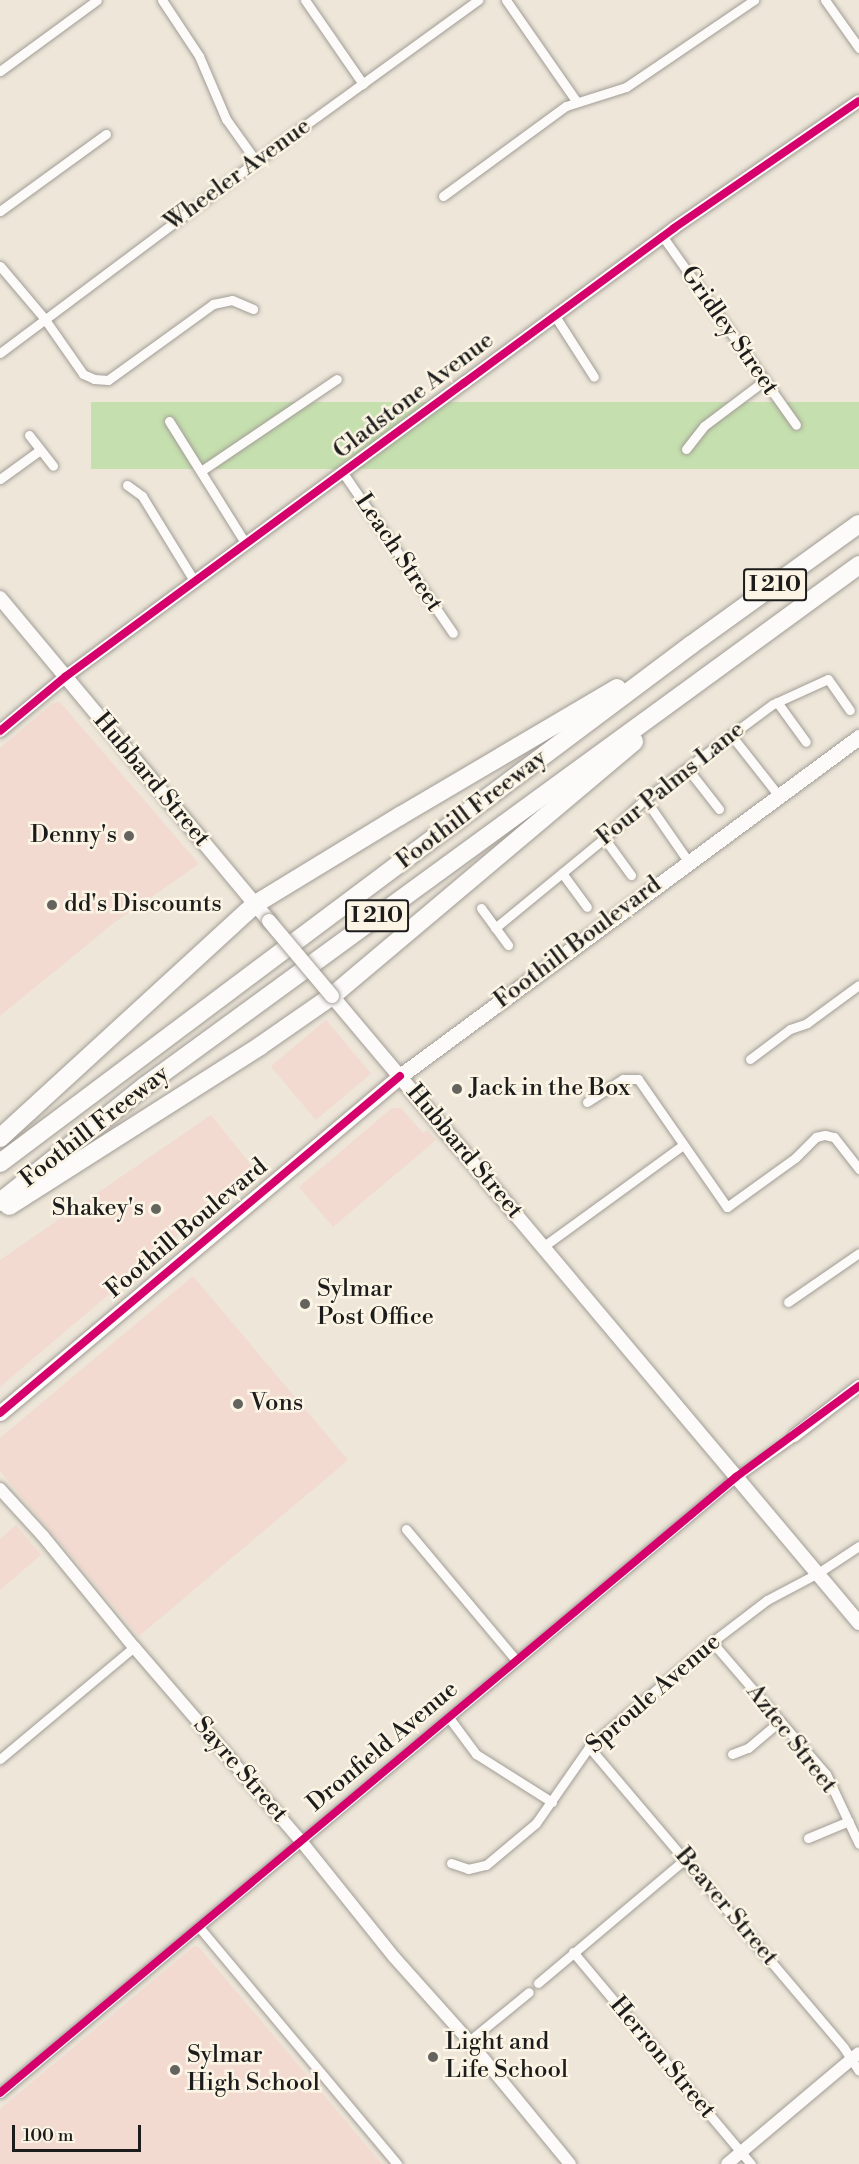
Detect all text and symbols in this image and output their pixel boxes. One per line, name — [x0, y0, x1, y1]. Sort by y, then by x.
street label: Wheeler Avenue — [159, 112, 317, 238]
street label: Gridley Street — [674, 261, 784, 401]
street label: Gladstone Avenue — [328, 326, 500, 466]
street label: Leach Street — [348, 488, 448, 618]
road number: I 210 — [742, 566, 808, 604]
street label: Hubbard Street — [87, 707, 215, 853]
street label: Four Palms Lane — [591, 716, 751, 852]
street label: Foothill Freeway — [391, 744, 553, 876]
place label: Denny's — [30, 822, 117, 850]
marker: Denny's — [122, 829, 136, 843]
street label: Foothill Boulevard — [489, 871, 667, 1015]
place label: dd's Discounts — [64, 891, 222, 919]
road number: I 210 — [344, 897, 410, 935]
marker: dd's Discounts — [45, 898, 59, 912]
street label: Foothill Freeway — [15, 1060, 175, 1194]
place label: Jack in the Box — [469, 1075, 630, 1103]
street label: Hubbard Street — [400, 1079, 528, 1225]
marker: Jack in the Box — [450, 1082, 464, 1096]
street label: Foothill Boulevard — [100, 1153, 274, 1305]
place label: Shakey's — [52, 1195, 144, 1223]
marker: Shakey's — [149, 1202, 163, 1216]
place label: Sylmar Post Office — [317, 1276, 434, 1332]
marker: Sylmar Post Office — [298, 1297, 312, 1311]
place label: Vons — [250, 1390, 303, 1418]
marker: Vons — [231, 1397, 245, 1411]
street label: Sproule Avenue — [581, 1628, 727, 1760]
street label: Dronfield Avenue — [302, 1676, 464, 1818]
street label: Aztec Street — [739, 1679, 843, 1799]
street label: Sayre Street — [187, 1712, 293, 1828]
street label: Beaver Street — [668, 1842, 784, 1972]
street label: Herron Street — [603, 1991, 721, 2125]
place label: Light and Life School — [445, 2029, 568, 2085]
place label: Sylmar High School — [187, 2042, 320, 2098]
marker: Light and Life School — [426, 2050, 440, 2064]
marker: Sylmar High School — [168, 2063, 182, 2077]
scale bar — [15, 2113, 144, 2151]
text: 100 m — [23, 2124, 74, 2147]

